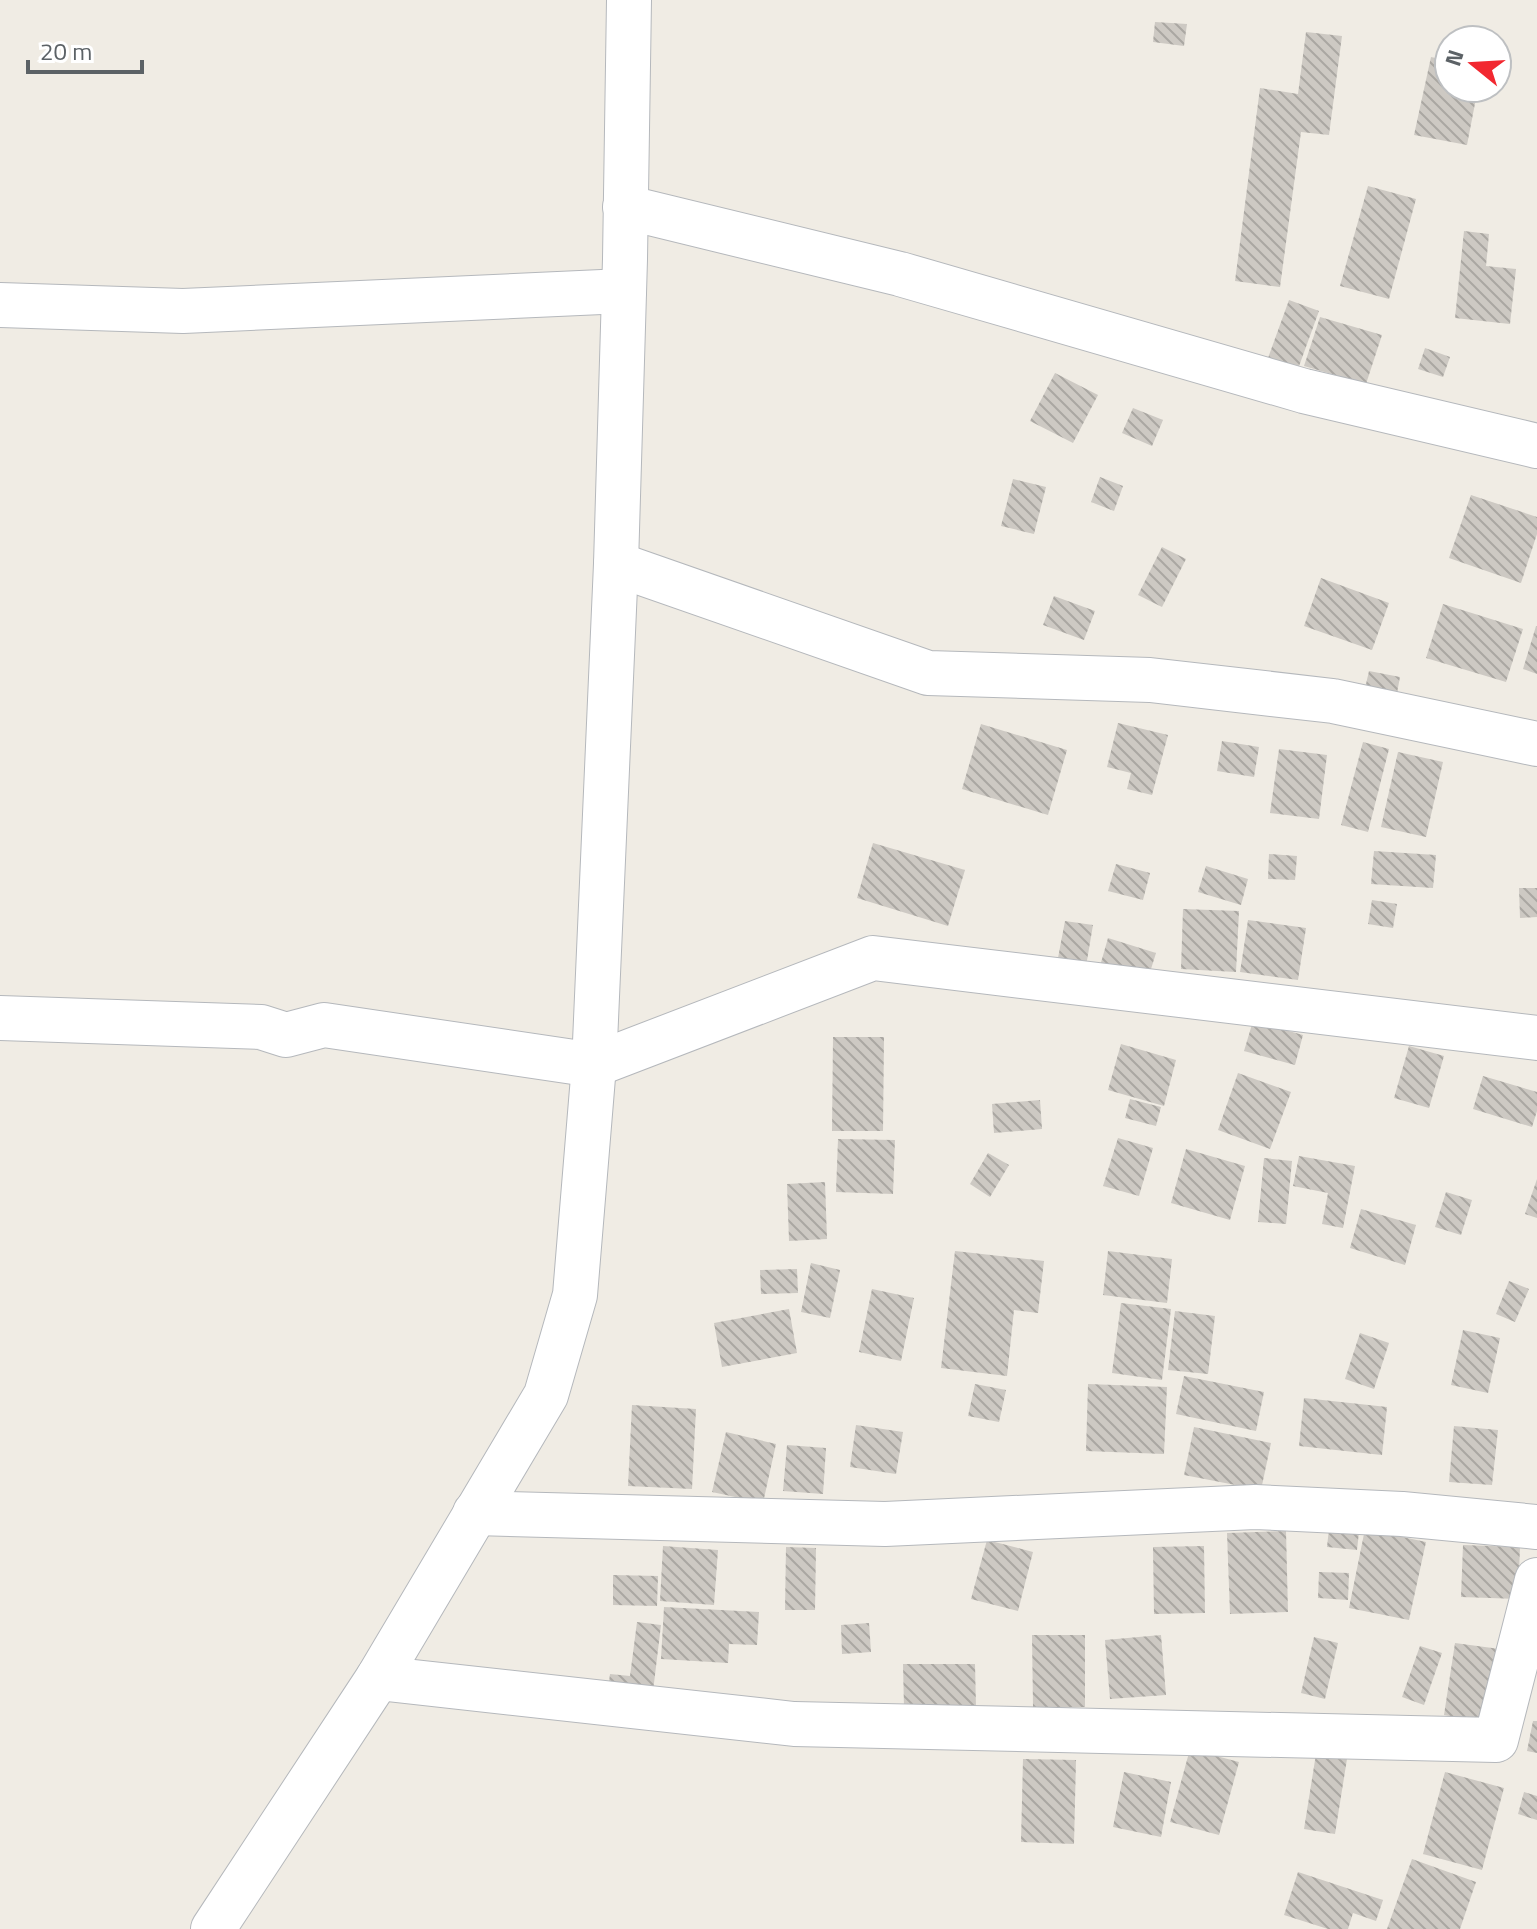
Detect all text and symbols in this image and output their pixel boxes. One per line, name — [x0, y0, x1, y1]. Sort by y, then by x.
scale bar — [28, 24, 142, 74]
north arrow — [1433, 24, 1513, 104]
text: 20 m — [40, 33, 92, 69]
text: N — [1435, 45, 1473, 70]

